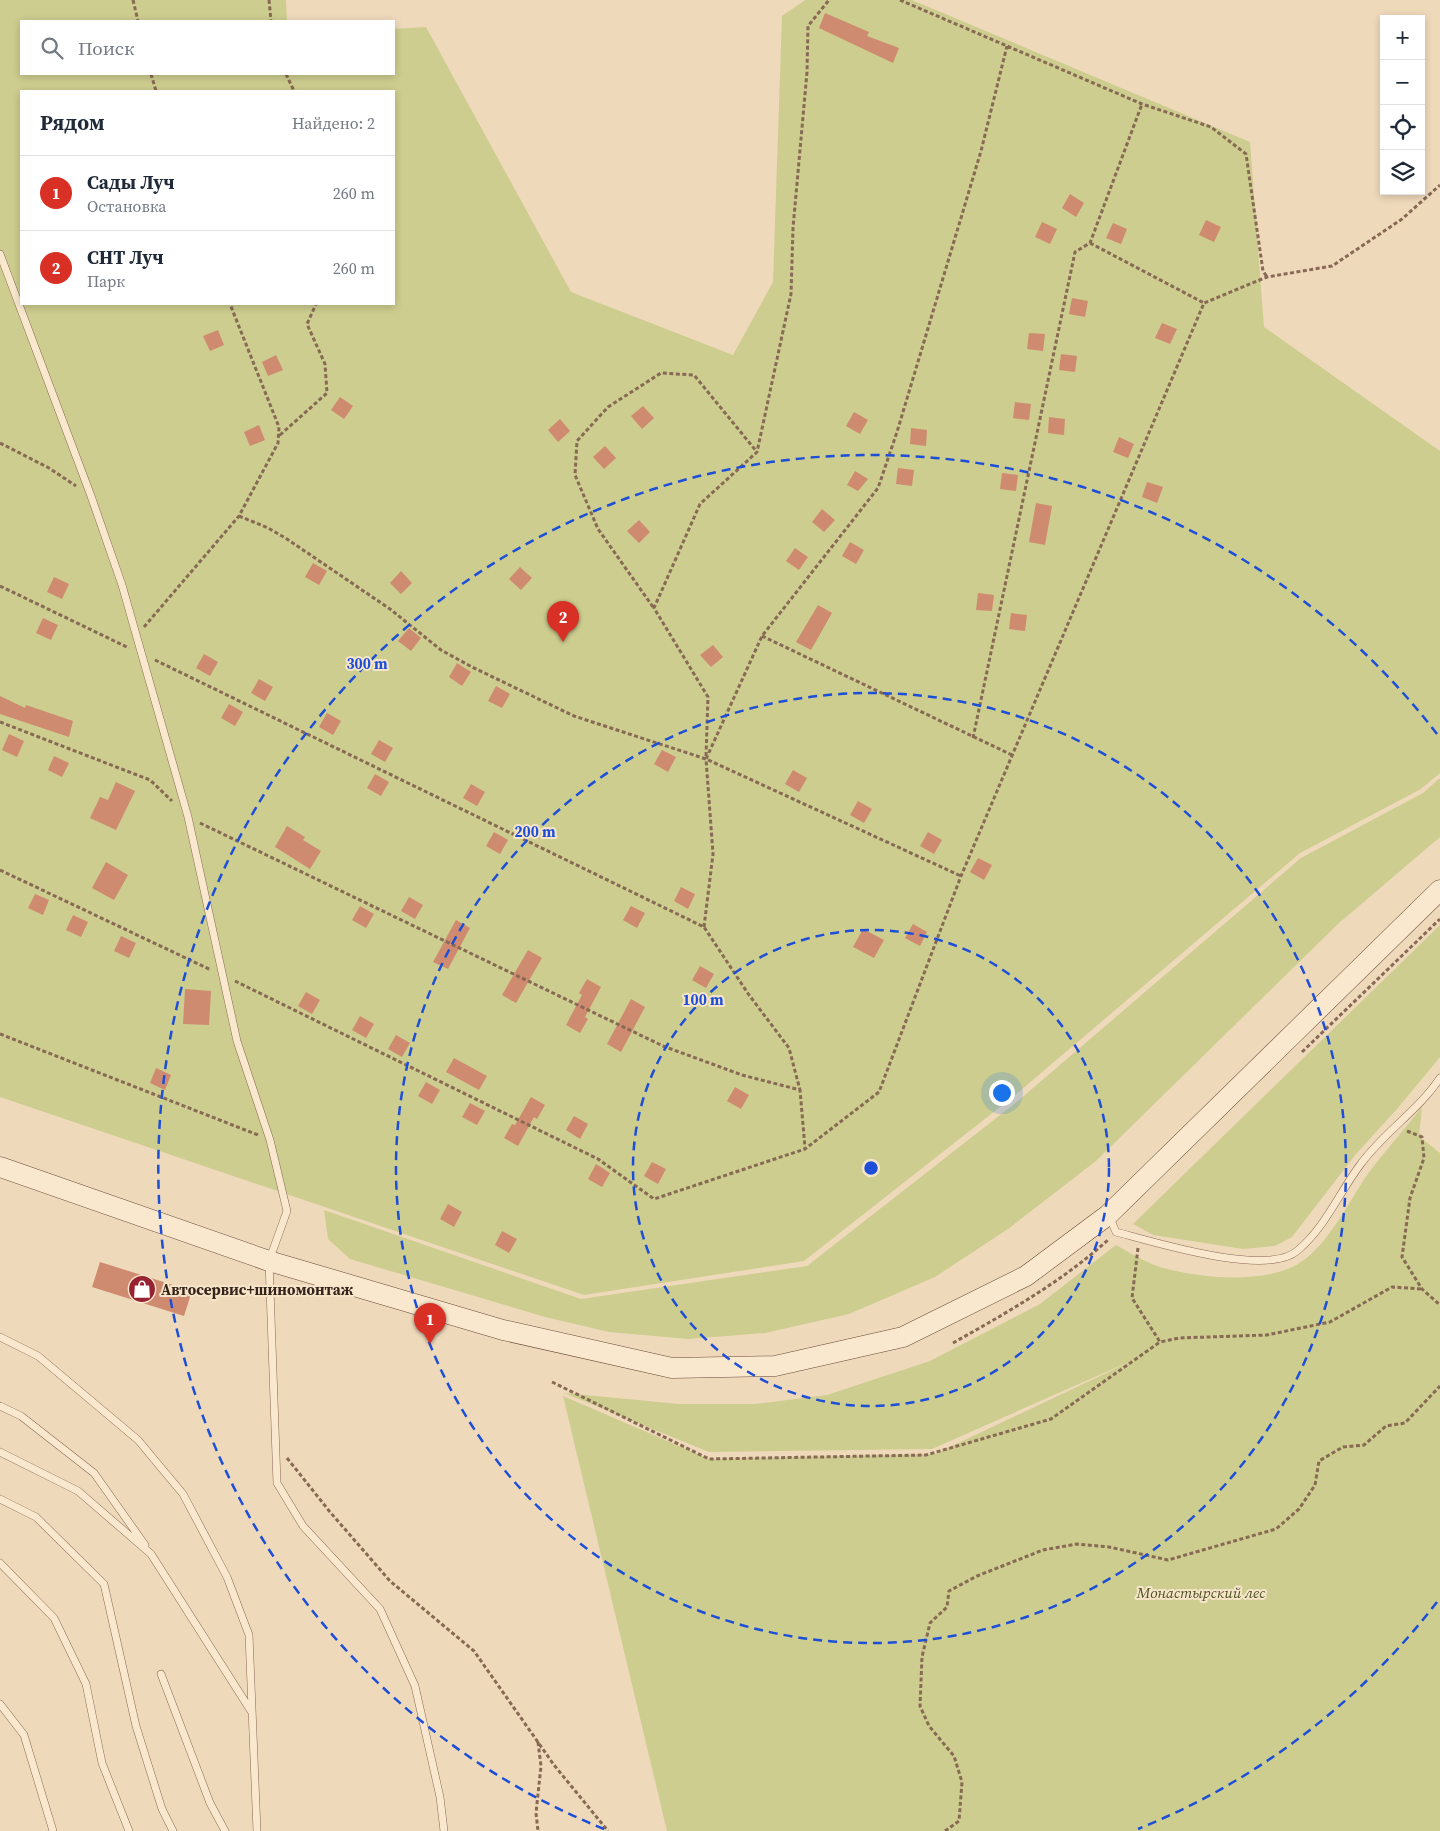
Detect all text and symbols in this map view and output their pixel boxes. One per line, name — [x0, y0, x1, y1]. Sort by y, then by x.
map controls — [1380, 15, 1425, 195]
button: + — [1380, 15, 1425, 60]
search box — [20, 20, 395, 75]
icon: search — [38, 34, 66, 62]
text: Поиск — [78, 35, 135, 61]
button: − — [1380, 60, 1425, 105]
button: locate — [1380, 105, 1425, 150]
text: Рядом — [40, 108, 105, 137]
text: Найдено: 2 — [292, 112, 375, 134]
button: layers — [1380, 150, 1425, 195]
text: Сады Луч — [87, 169, 175, 195]
text: 1 — [52, 182, 60, 204]
text: 260 m — [333, 182, 375, 204]
text: Остановка — [87, 195, 166, 217]
text: СНТ Луч — [87, 244, 164, 270]
text: 2 — [52, 257, 60, 279]
text: 260 m — [333, 257, 375, 279]
text: Парк — [87, 270, 125, 292]
pin: 2 — [547, 601, 579, 642]
text: 300 m — [346, 653, 388, 674]
text: 200 m — [514, 821, 556, 842]
text: 100 m — [682, 989, 724, 1010]
your location — [989, 1080, 1015, 1106]
centre of rings — [862, 1159, 880, 1177]
shop icon: Автосервис+шиномонтаж — [127, 1274, 157, 1304]
place label: Автосервис+шиномонтаж — [161, 1279, 354, 1300]
pin: 1 — [414, 1303, 446, 1344]
park label: Монастырский лес — [1136, 1582, 1266, 1603]

